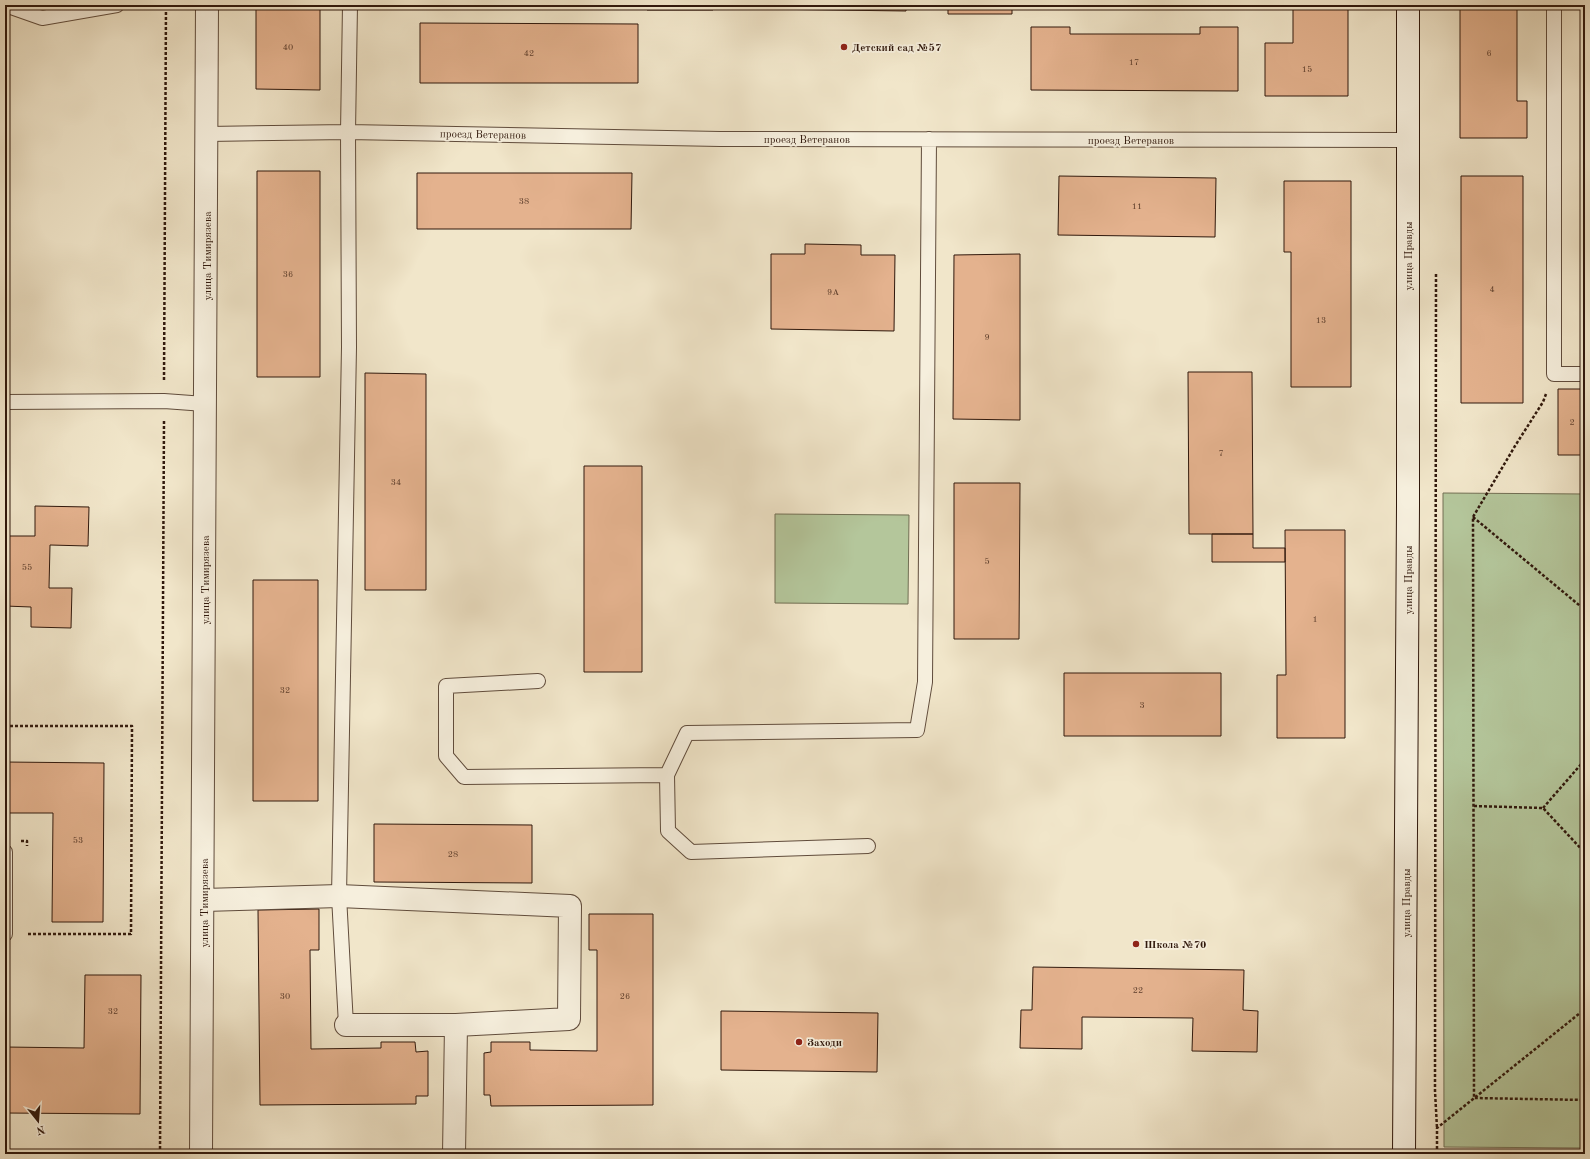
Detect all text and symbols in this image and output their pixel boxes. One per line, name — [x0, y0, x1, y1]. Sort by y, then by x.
marker: Детский сад №57 — [839, 42, 849, 52]
house number: 40 — [283, 43, 293, 52]
place label: Детский сад №57 — [852, 43, 941, 54]
house number: 42 — [524, 49, 534, 58]
house number: 6 — [1486, 49, 1492, 58]
house number: 17 — [1129, 58, 1139, 67]
house number: 15 — [1302, 65, 1312, 74]
street label: проезд Ветеранов — [440, 129, 526, 142]
street label: проезд Ветеранов — [764, 135, 850, 146]
street label: проезд Ветеранов — [1088, 136, 1174, 147]
house number: 38 — [519, 197, 529, 206]
house number: 11 — [1132, 202, 1142, 211]
street label: улица Тимирязева — [203, 211, 214, 301]
street label: улица Правды — [1404, 222, 1415, 290]
house number: 36 — [283, 270, 293, 279]
house number: 4 — [1489, 285, 1495, 294]
house number: 9А — [827, 288, 839, 297]
house number: 13 — [1316, 316, 1326, 325]
house number: 9 — [984, 333, 990, 342]
house number: 2 — [1569, 418, 1575, 427]
house number: 7 — [1218, 449, 1224, 458]
house number: 34 — [391, 478, 401, 487]
street label: улица Тимирязева — [201, 535, 212, 625]
street label: улица Правды — [1404, 546, 1415, 614]
house number: 5 — [984, 557, 990, 566]
house number: 55 — [22, 563, 32, 572]
house number: 1 — [1312, 615, 1318, 624]
house number: 32 — [280, 686, 290, 695]
house number: 3 — [1139, 701, 1145, 710]
house number: 53 — [73, 836, 83, 845]
house number: 28 — [448, 850, 458, 859]
street label: улица Тимирязева — [200, 858, 211, 948]
street label: улица Правды — [1402, 869, 1413, 937]
marker: Школа №70 — [1131, 939, 1141, 949]
place label: Школа №70 — [1144, 940, 1206, 951]
house number: 22 — [1133, 986, 1143, 995]
house number: 30 — [280, 992, 290, 1001]
house number: 26 — [620, 992, 630, 1001]
house number: 32 — [108, 1007, 118, 1016]
marker: Заходи — [794, 1037, 804, 1047]
place label: Заходи — [807, 1038, 842, 1049]
north arrow — [18, 1101, 58, 1141]
text: N — [34, 1123, 46, 1136]

